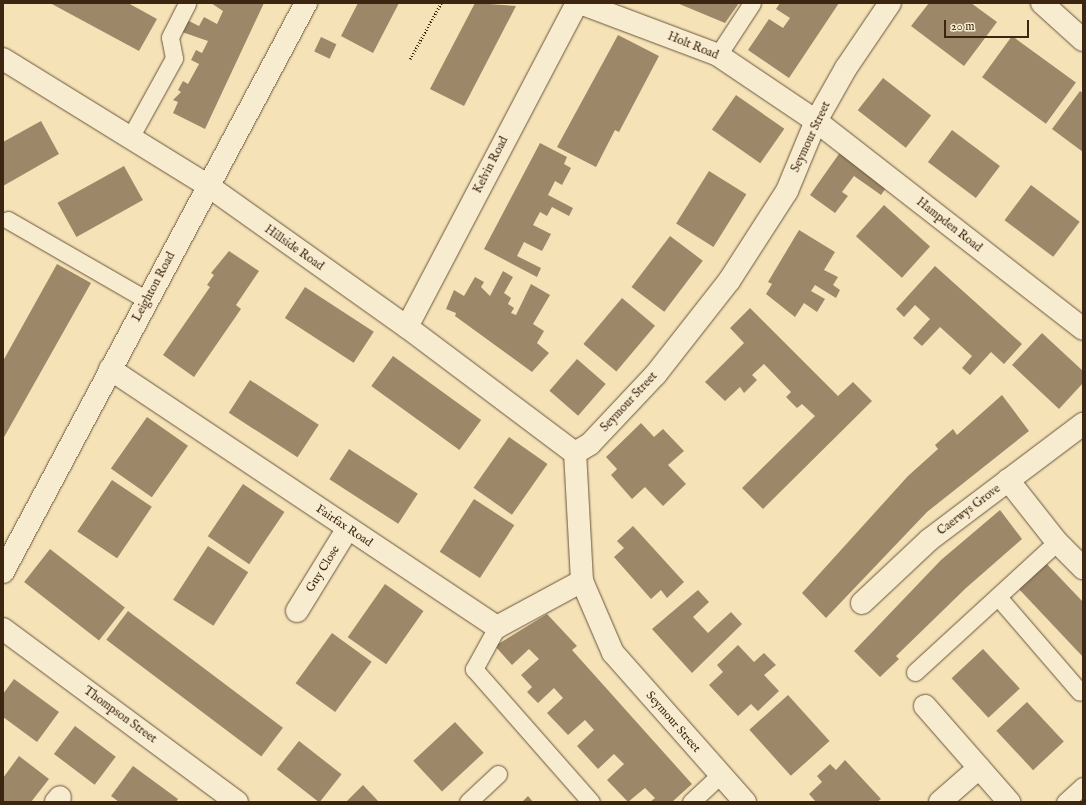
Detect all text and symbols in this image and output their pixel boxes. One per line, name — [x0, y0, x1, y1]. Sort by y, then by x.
scale bar — [946, 12, 1031, 38]
text: 20 m — [951, 19, 974, 34]
street label: Holt Road — [665, 29, 721, 63]
street label: Seymour Street — [788, 99, 834, 175]
street label: Kelvin Road — [471, 134, 511, 196]
street label: Hampden Road — [913, 195, 985, 255]
street label: Hillside Road — [262, 222, 326, 274]
street label: Leighton Road — [130, 250, 178, 324]
street label: Seymour Street — [598, 369, 660, 435]
street label: Caerwys Grove — [935, 482, 1003, 538]
street label: Fairfax Road — [313, 502, 375, 550]
street label: Guy Close — [303, 543, 343, 595]
street label: Thompson Street — [81, 684, 159, 746]
street label: Seymour Street — [643, 688, 703, 756]

